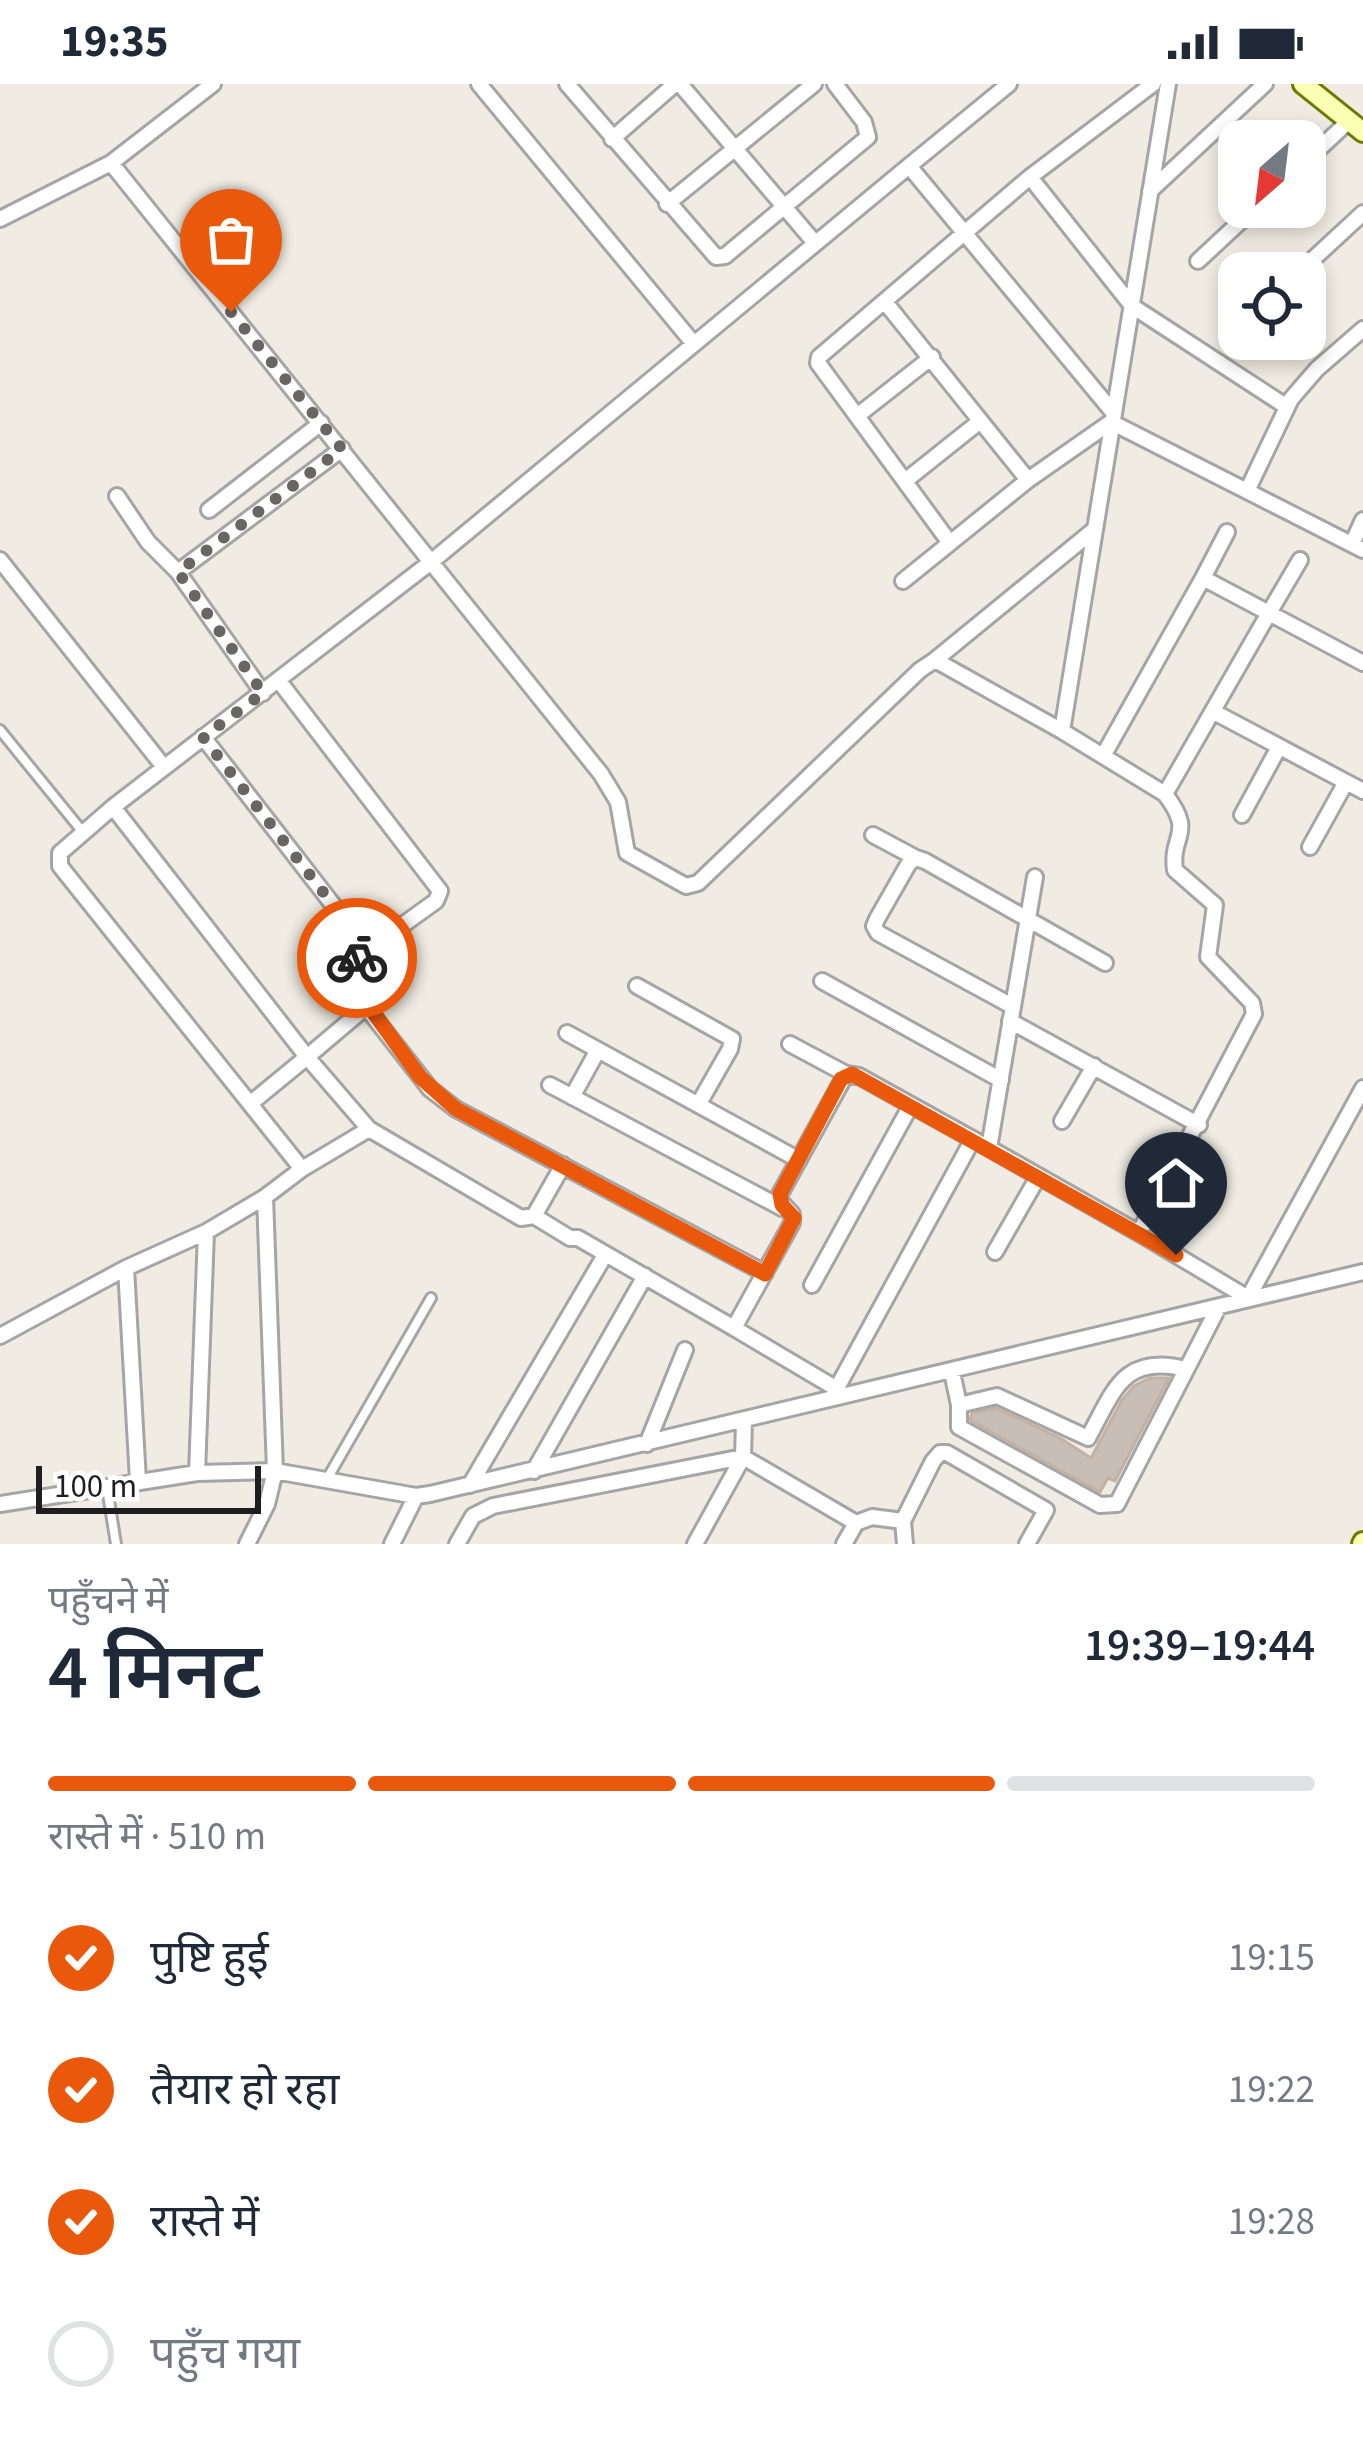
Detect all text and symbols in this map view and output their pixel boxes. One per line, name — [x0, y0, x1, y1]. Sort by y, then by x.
text: 19:35 — [60, 10, 169, 74]
north arrow — [1218, 120, 1326, 228]
map controls — [1218, 120, 1326, 360]
pin — [180, 189, 282, 312]
icon: bag — [198, 207, 264, 273]
button: locate — [1218, 252, 1326, 360]
courier — [297, 898, 417, 1018]
icon: bike — [324, 925, 390, 991]
pin — [1125, 1132, 1227, 1255]
icon: home — [1143, 1150, 1209, 1216]
scale bar — [36, 1460, 261, 1513]
text: 100 m — [54, 1463, 137, 1510]
text: पहुँचने में — [48, 1573, 168, 1629]
text: 19:39–19:44 — [1084, 1614, 1315, 1678]
text: 4 मिनट — [48, 1618, 262, 1729]
text: रास्ते में · 510 m — [48, 1809, 266, 1865]
icon: check — [48, 1925, 114, 1991]
text: पुष्टि हुई — [150, 1926, 269, 1990]
text: 19:15 — [1228, 1930, 1315, 1986]
icon: check — [48, 2057, 114, 2123]
text: तैयार हो रहा — [150, 2058, 339, 2122]
text: 19:22 — [1228, 2062, 1315, 2118]
icon: check — [48, 2189, 114, 2255]
text: रास्ते में — [150, 2190, 259, 2254]
text: 19:28 — [1228, 2194, 1315, 2250]
text: पहुँच गया — [150, 2322, 300, 2386]

